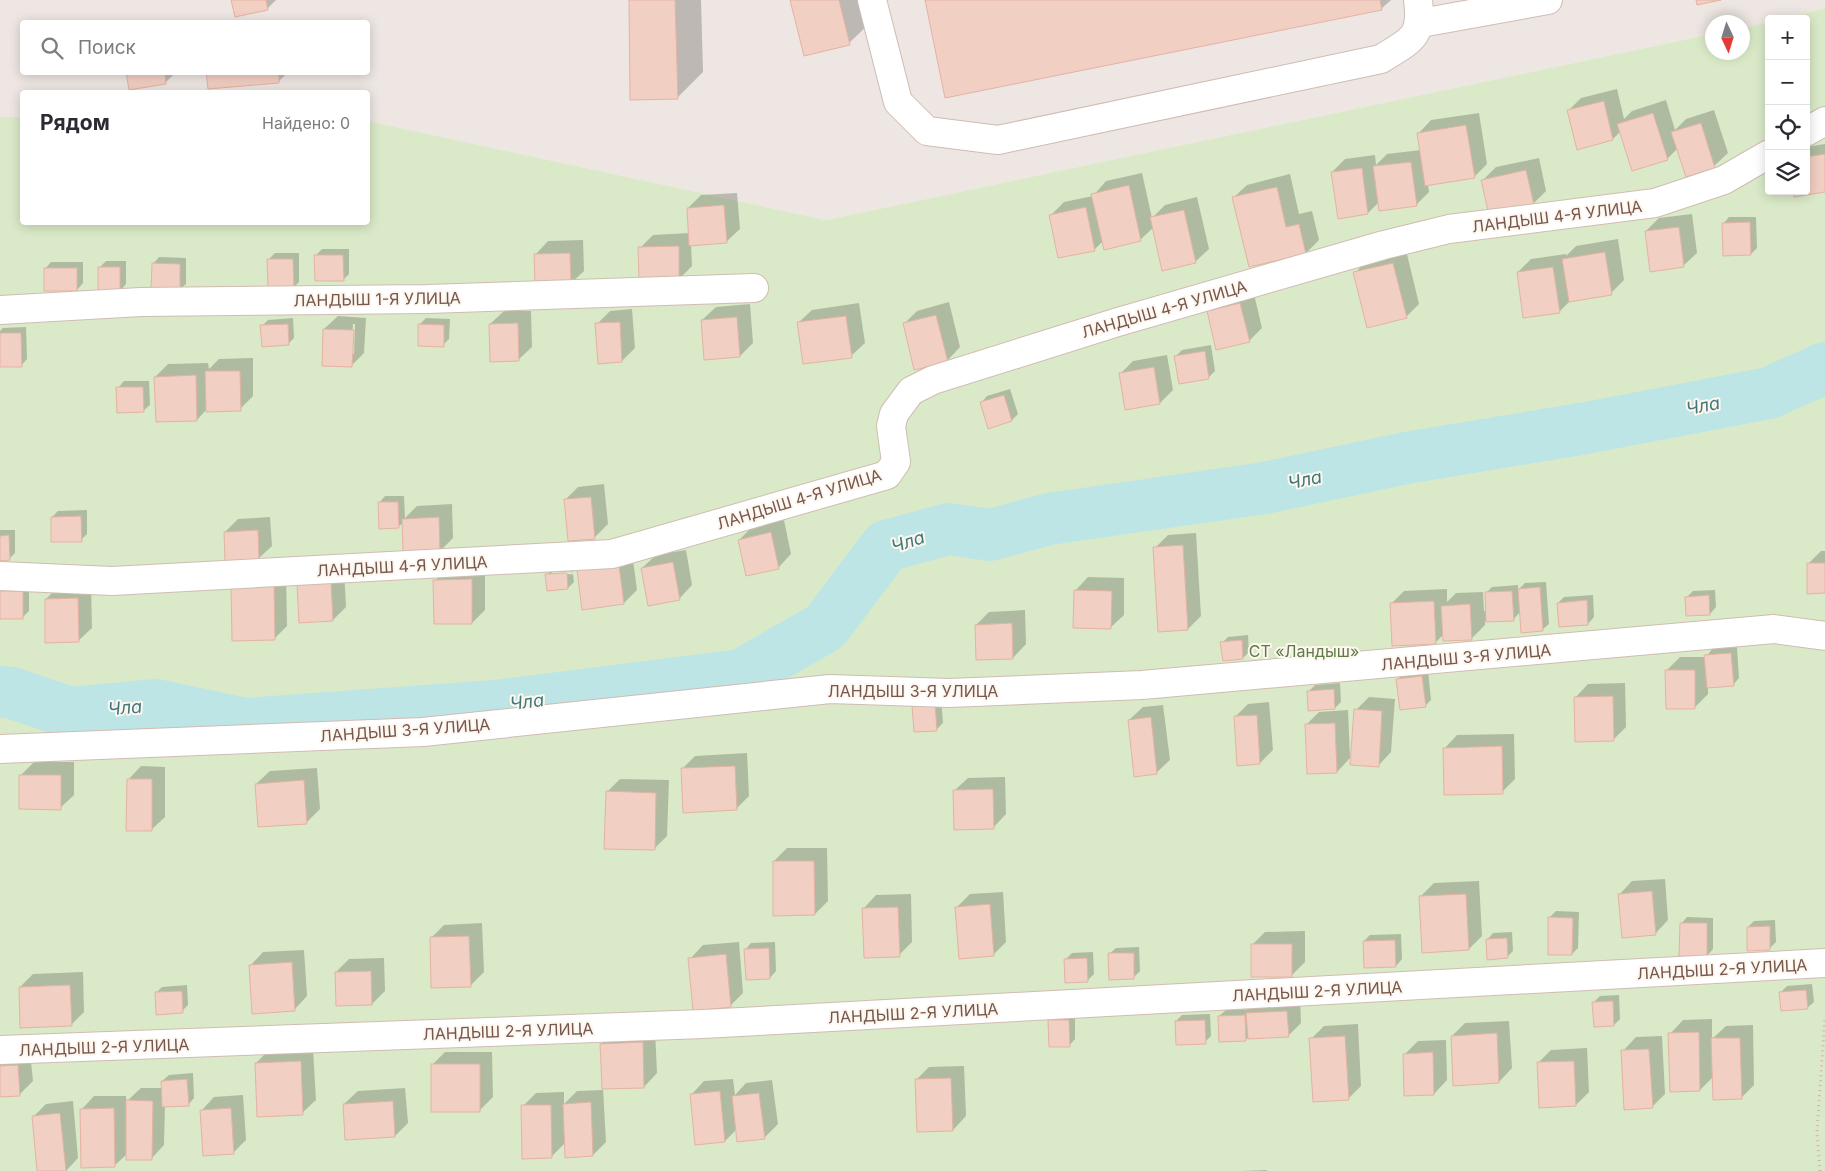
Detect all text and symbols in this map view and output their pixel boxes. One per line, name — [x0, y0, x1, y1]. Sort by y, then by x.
north arrow — [1705, 15, 1750, 60]
map controls — [1765, 15, 1810, 195]
button: + — [1765, 15, 1810, 60]
search box — [20, 20, 370, 75]
icon: search — [38, 34, 66, 62]
text: Поиск — [78, 36, 136, 59]
button: − — [1765, 60, 1810, 105]
button: locate — [1765, 105, 1810, 150]
text: Рядом — [40, 110, 110, 135]
text: Найдено: 0 — [262, 113, 350, 133]
button: layers — [1765, 150, 1810, 195]
street label: ЛАНДЫШ 4-Я УЛИЦА — [1471, 196, 1643, 236]
street label: ЛАНДЫШ 4-Я УЛИЦА — [1079, 276, 1249, 342]
street label: ЛАНДЫШ 1-Я УЛИЦА — [293, 288, 461, 310]
water label: Чла — [1684, 392, 1722, 419]
street label: ЛАНДЫШ 4-Я УЛИЦА — [714, 464, 884, 534]
water label: Чла — [1286, 466, 1324, 493]
water label: Чла — [888, 526, 927, 557]
street label: ЛАНДЫШ 4-Я УЛИЦА — [316, 552, 488, 580]
street label: ЛАНДЫШ 3-Я УЛИЦА — [1380, 640, 1552, 674]
park label: СТ «Ландыш» — [1249, 641, 1359, 661]
street label: ЛАНДЫШ 3-Я УЛИЦА — [828, 681, 998, 701]
water label: Чла — [509, 689, 545, 714]
water label: Чла — [107, 696, 143, 719]
street label: ЛАНДЫШ 3-Я УЛИЦА — [319, 714, 491, 746]
street label: ЛАНДЫШ 2-Я УЛИЦА — [1636, 955, 1808, 983]
street label: ЛАНДЫШ 2-Я УЛИЦА — [1231, 977, 1403, 1005]
street label: ЛАНДЫШ 2-Я УЛИЦА — [827, 999, 999, 1027]
street label: ЛАНДЫШ 2-Я УЛИЦА — [422, 1018, 594, 1044]
street label: ЛАНДЫШ 2-Я УЛИЦА — [18, 1034, 190, 1060]

